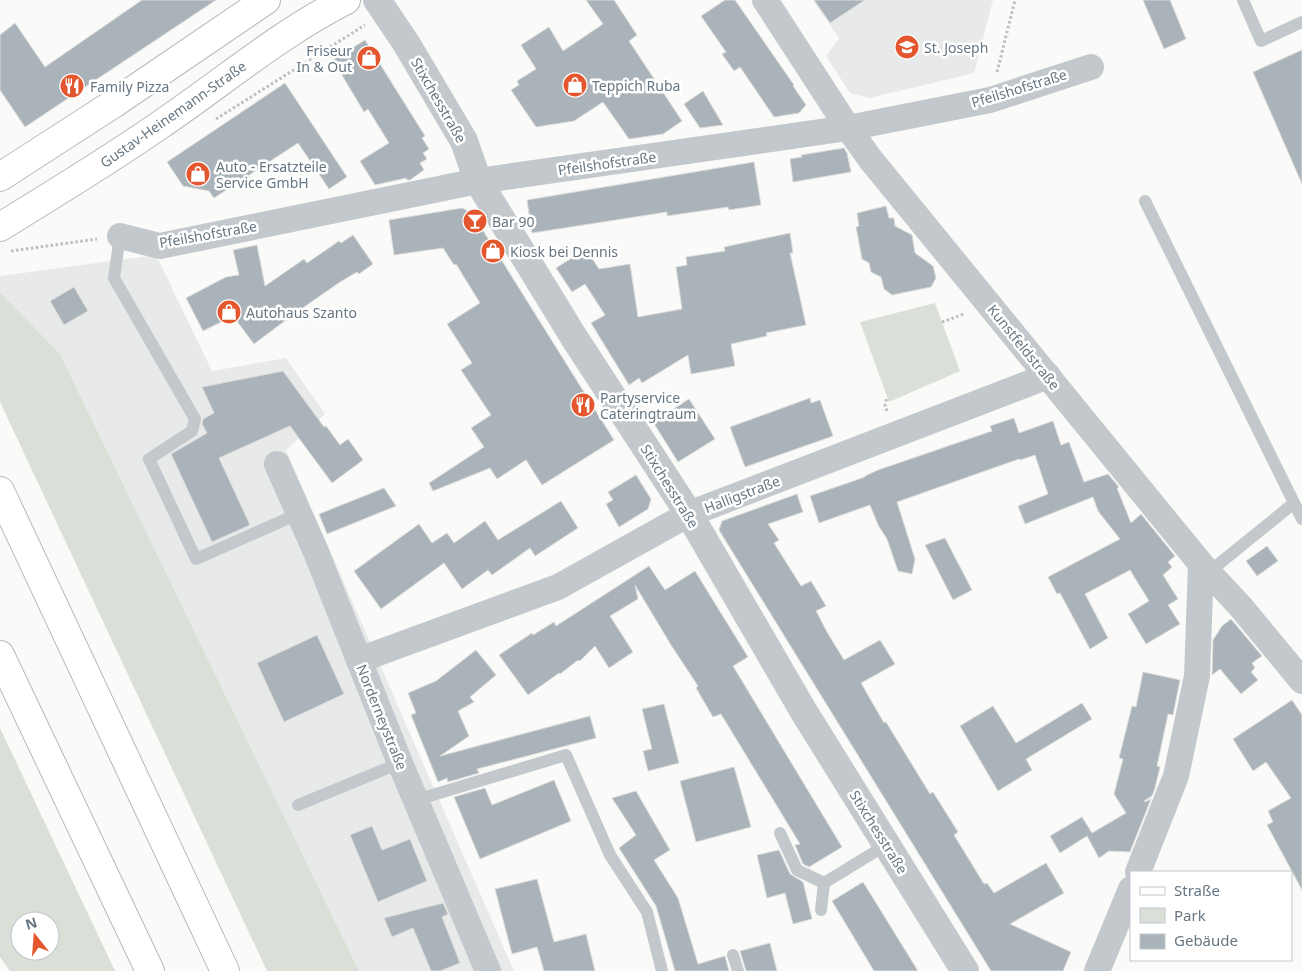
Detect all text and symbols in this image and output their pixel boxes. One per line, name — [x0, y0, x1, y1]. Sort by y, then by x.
school or university icon: St. Joseph — [894, 34, 920, 60]
place label: St. Joseph — [924, 38, 988, 57]
place label: Friseur In & Out — [296, 41, 352, 76]
shop icon: Friseur In & Out — [356, 45, 382, 71]
street label: Stixchesstraße — [407, 54, 471, 146]
street label: Gustav-Heinemann-Straße — [96, 56, 250, 172]
street label: Pfeilshofstraße — [969, 64, 1069, 112]
shop icon: Teppich Ruba — [562, 72, 588, 98]
restaurant icon: Family Pizza — [59, 73, 85, 99]
place label: Teppich Ruba — [592, 76, 680, 95]
place label: Family Pizza — [90, 77, 169, 96]
street label: Pfeilshofstraße — [557, 147, 657, 179]
place label: Auto - Ersatzteile Service GmbH — [216, 157, 327, 192]
shop icon: Auto - Ersatzteile Service GmbH — [185, 161, 211, 187]
bar icon: Bar 90 — [462, 208, 488, 234]
place label: Bar 90 — [492, 212, 534, 231]
street label: Pfeilshofstraße — [158, 216, 258, 252]
shop icon: Kiosk bei Dennis — [480, 238, 506, 264]
place label: Kiosk bei Dennis — [510, 242, 618, 261]
shop icon: Autohaus Szanto — [216, 299, 242, 325]
street label: Kunstfeldstraße — [984, 300, 1064, 394]
place label: Autohaus Szanto — [246, 303, 357, 322]
place label: Partyservice Cateringtraum — [600, 388, 696, 423]
restaurant icon: Partyservice Cateringtraum — [570, 392, 596, 418]
street label: Stixchesstraße — [637, 441, 703, 532]
street label: Halligstraße — [701, 471, 783, 517]
street label: Norderneystraße — [352, 661, 412, 773]
street label: Stixchesstraße — [846, 787, 912, 878]
legend — [1130, 871, 1292, 961]
text: Straße — [1174, 880, 1220, 900]
text: Park — [1174, 905, 1206, 925]
north arrow — [10, 911, 60, 961]
text: N — [23, 912, 39, 934]
text: Gebäude — [1174, 930, 1238, 950]

